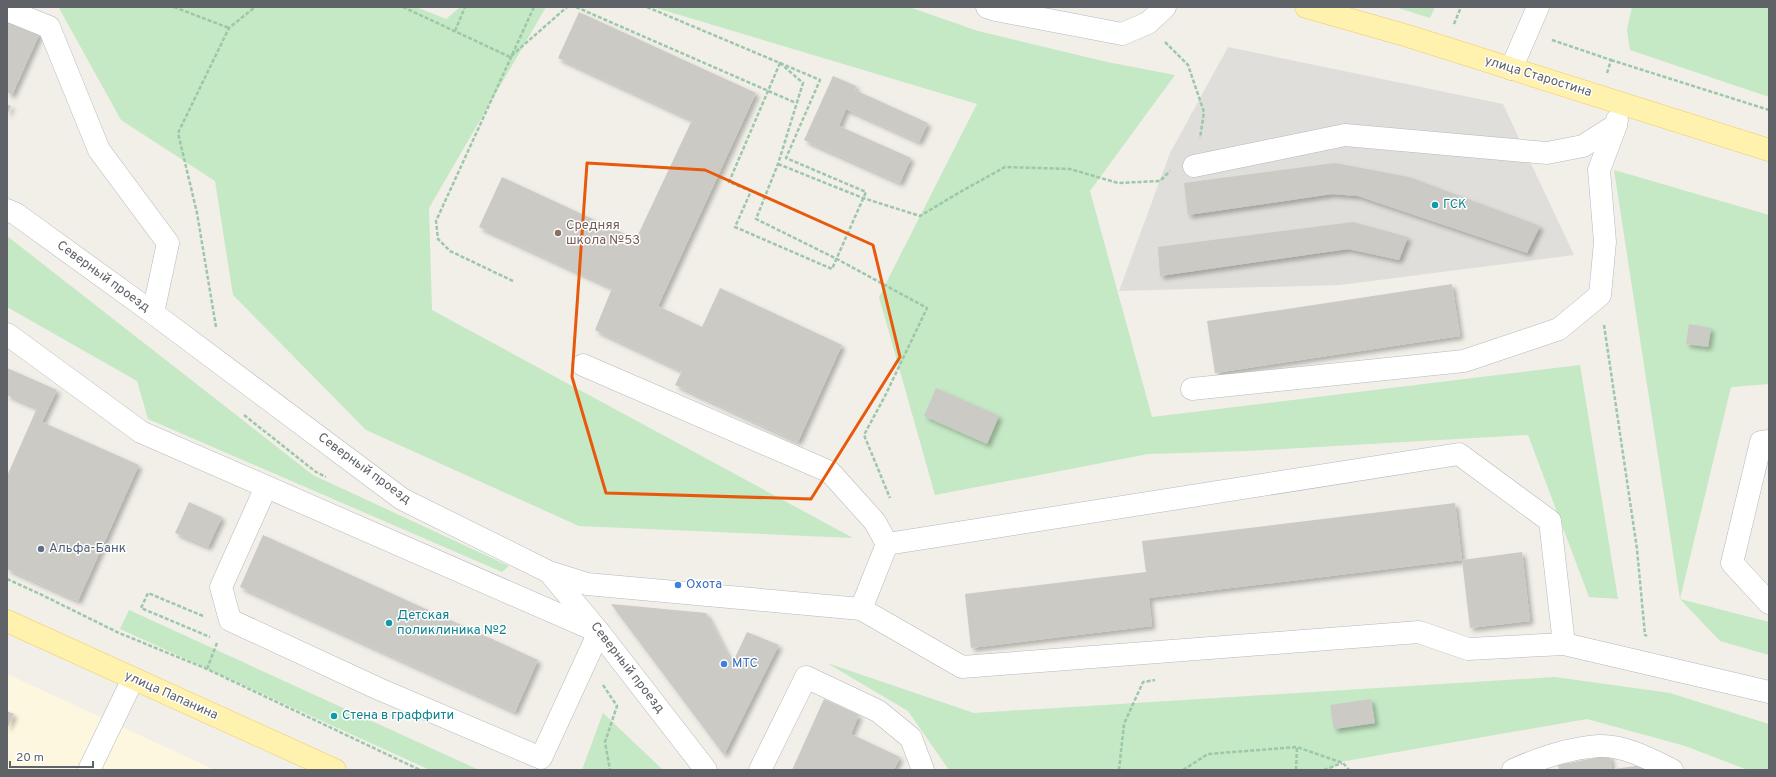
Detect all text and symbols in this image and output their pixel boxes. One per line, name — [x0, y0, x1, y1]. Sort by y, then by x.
street label: улица Старостина — [1482, 53, 1594, 101]
place label: ГСК — [1443, 197, 1467, 213]
marker: ГСК — [1430, 200, 1440, 210]
place label: Средняя школа №53 — [566, 218, 640, 249]
marker: Средняя школа №53 — [553, 228, 563, 238]
street label: Северный проезд — [53, 238, 153, 316]
street label: Северный проезд — [314, 430, 414, 508]
place label: Альфа-Банк — [49, 541, 126, 557]
marker: Альфа-Банк — [36, 544, 46, 554]
place label: Охота — [686, 577, 722, 593]
marker: Охота — [673, 580, 683, 590]
place label: Детская поликлиника №2 — [397, 608, 507, 639]
marker: Детская поликлиника №2 — [384, 618, 394, 628]
street label: Северный проезд — [586, 619, 668, 717]
place label: МТС — [732, 656, 758, 672]
marker: МТС — [719, 659, 729, 669]
street label: улица Папанина — [122, 668, 220, 724]
place label: Стена в граффити — [342, 708, 454, 724]
marker: Стена в граффити — [329, 711, 339, 721]
scale bar — [10, 743, 93, 769]
text: 20 m — [16, 750, 44, 766]

